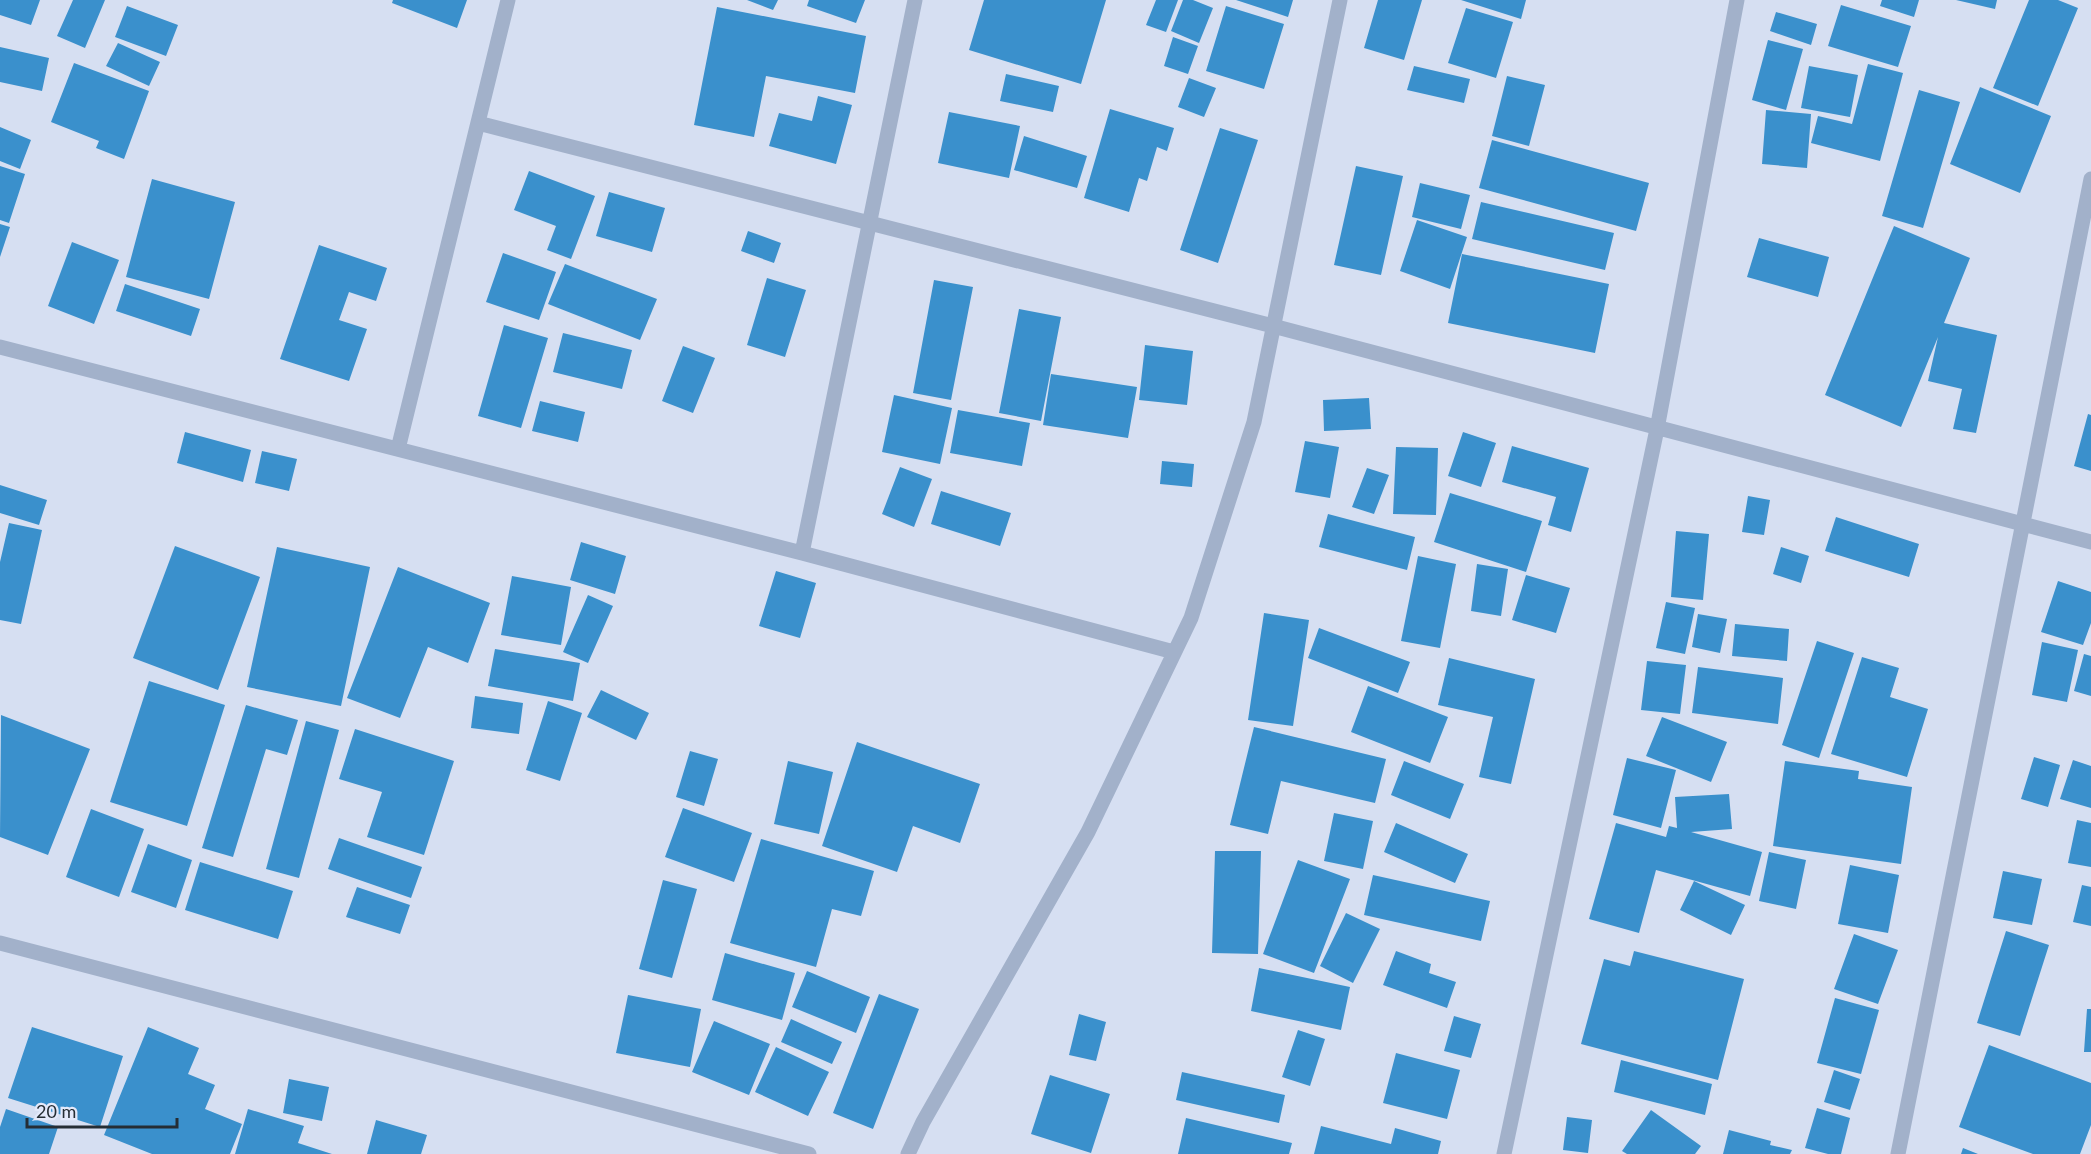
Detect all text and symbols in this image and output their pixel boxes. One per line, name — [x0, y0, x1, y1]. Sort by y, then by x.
scale bar — [27, 1091, 177, 1129]
text: 20 m — [36, 1100, 76, 1122]

